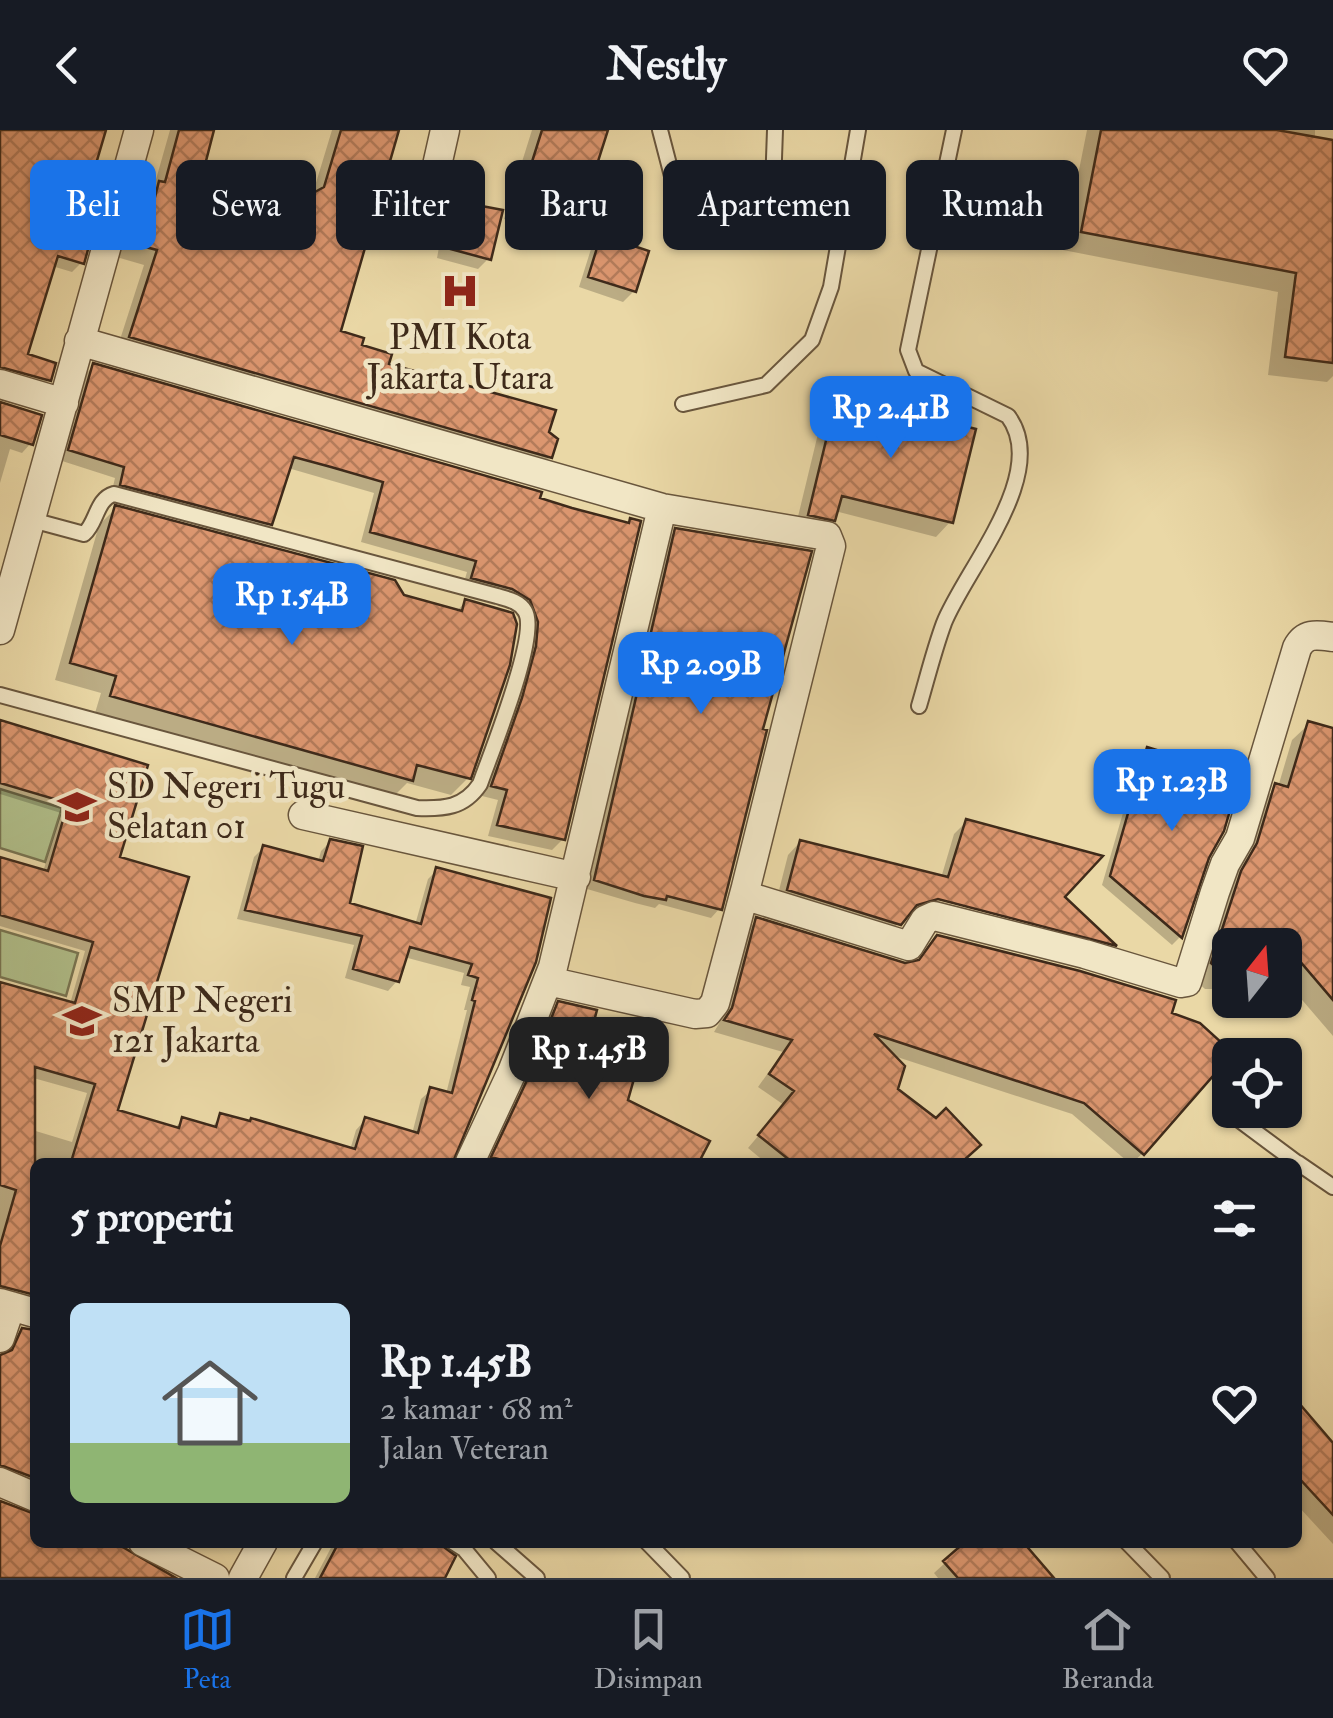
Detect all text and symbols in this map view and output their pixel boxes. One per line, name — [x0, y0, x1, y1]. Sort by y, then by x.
text: Nestly — [607, 37, 726, 93]
icon: back — [40, 38, 95, 93]
icon: heart — [1238, 38, 1293, 93]
chip: Beli — [30, 160, 156, 250]
chip: Sewa — [176, 160, 316, 250]
chip: Filter — [336, 160, 485, 250]
chip: Baru — [505, 160, 643, 250]
chip: Apartemen — [663, 160, 886, 250]
chip: Rumah — [906, 160, 1079, 250]
hospital icon: PMI Kota Jakarta Utara — [439, 270, 481, 312]
place label: PMI Kota Jakarta Utara — [366, 316, 554, 400]
pin: Rp 2.41B — [788, 376, 994, 461]
text: Rp 2.41B — [832, 388, 950, 428]
pin: Rp 1.54B — [189, 563, 395, 648]
text: Rp 1.54B — [235, 575, 349, 615]
pin: Rp 2.09B — [598, 632, 804, 717]
text: Rp 2.09B — [640, 644, 762, 684]
pin: Rp 1.23B — [1069, 749, 1275, 834]
text: Rp 1.23B — [1116, 761, 1228, 801]
place label: SD Negeri Tugu Selatan 01 — [107, 765, 345, 849]
school or university icon: SD Negeri Tugu Selatan 01 — [56, 786, 98, 828]
north arrow — [1212, 928, 1302, 1018]
map controls — [1212, 928, 1302, 1128]
place label: SMP Negeri 121 Jakarta — [112, 979, 293, 1063]
school or university icon: SMP Negeri 121 Jakarta — [61, 1000, 103, 1042]
pin: Rp 1.45B — [486, 1017, 692, 1102]
text: Rp 1.45B — [531, 1029, 647, 1069]
button: locate — [1212, 1038, 1302, 1128]
icon: filters — [1207, 1191, 1262, 1246]
text: 5 properti — [70, 1192, 233, 1244]
text: Rp 1.45B — [380, 1337, 533, 1389]
icon: home — [150, 1343, 270, 1463]
icon: heart — [1207, 1376, 1262, 1431]
text: 2 kamar · 68 m² — [380, 1389, 573, 1429]
text: Jalan Veteran — [380, 1429, 549, 1469]
tab: Peta — [180, 1602, 235, 1697]
tab: Disimpan — [594, 1602, 703, 1697]
tab: Beranda — [1062, 1602, 1153, 1697]

